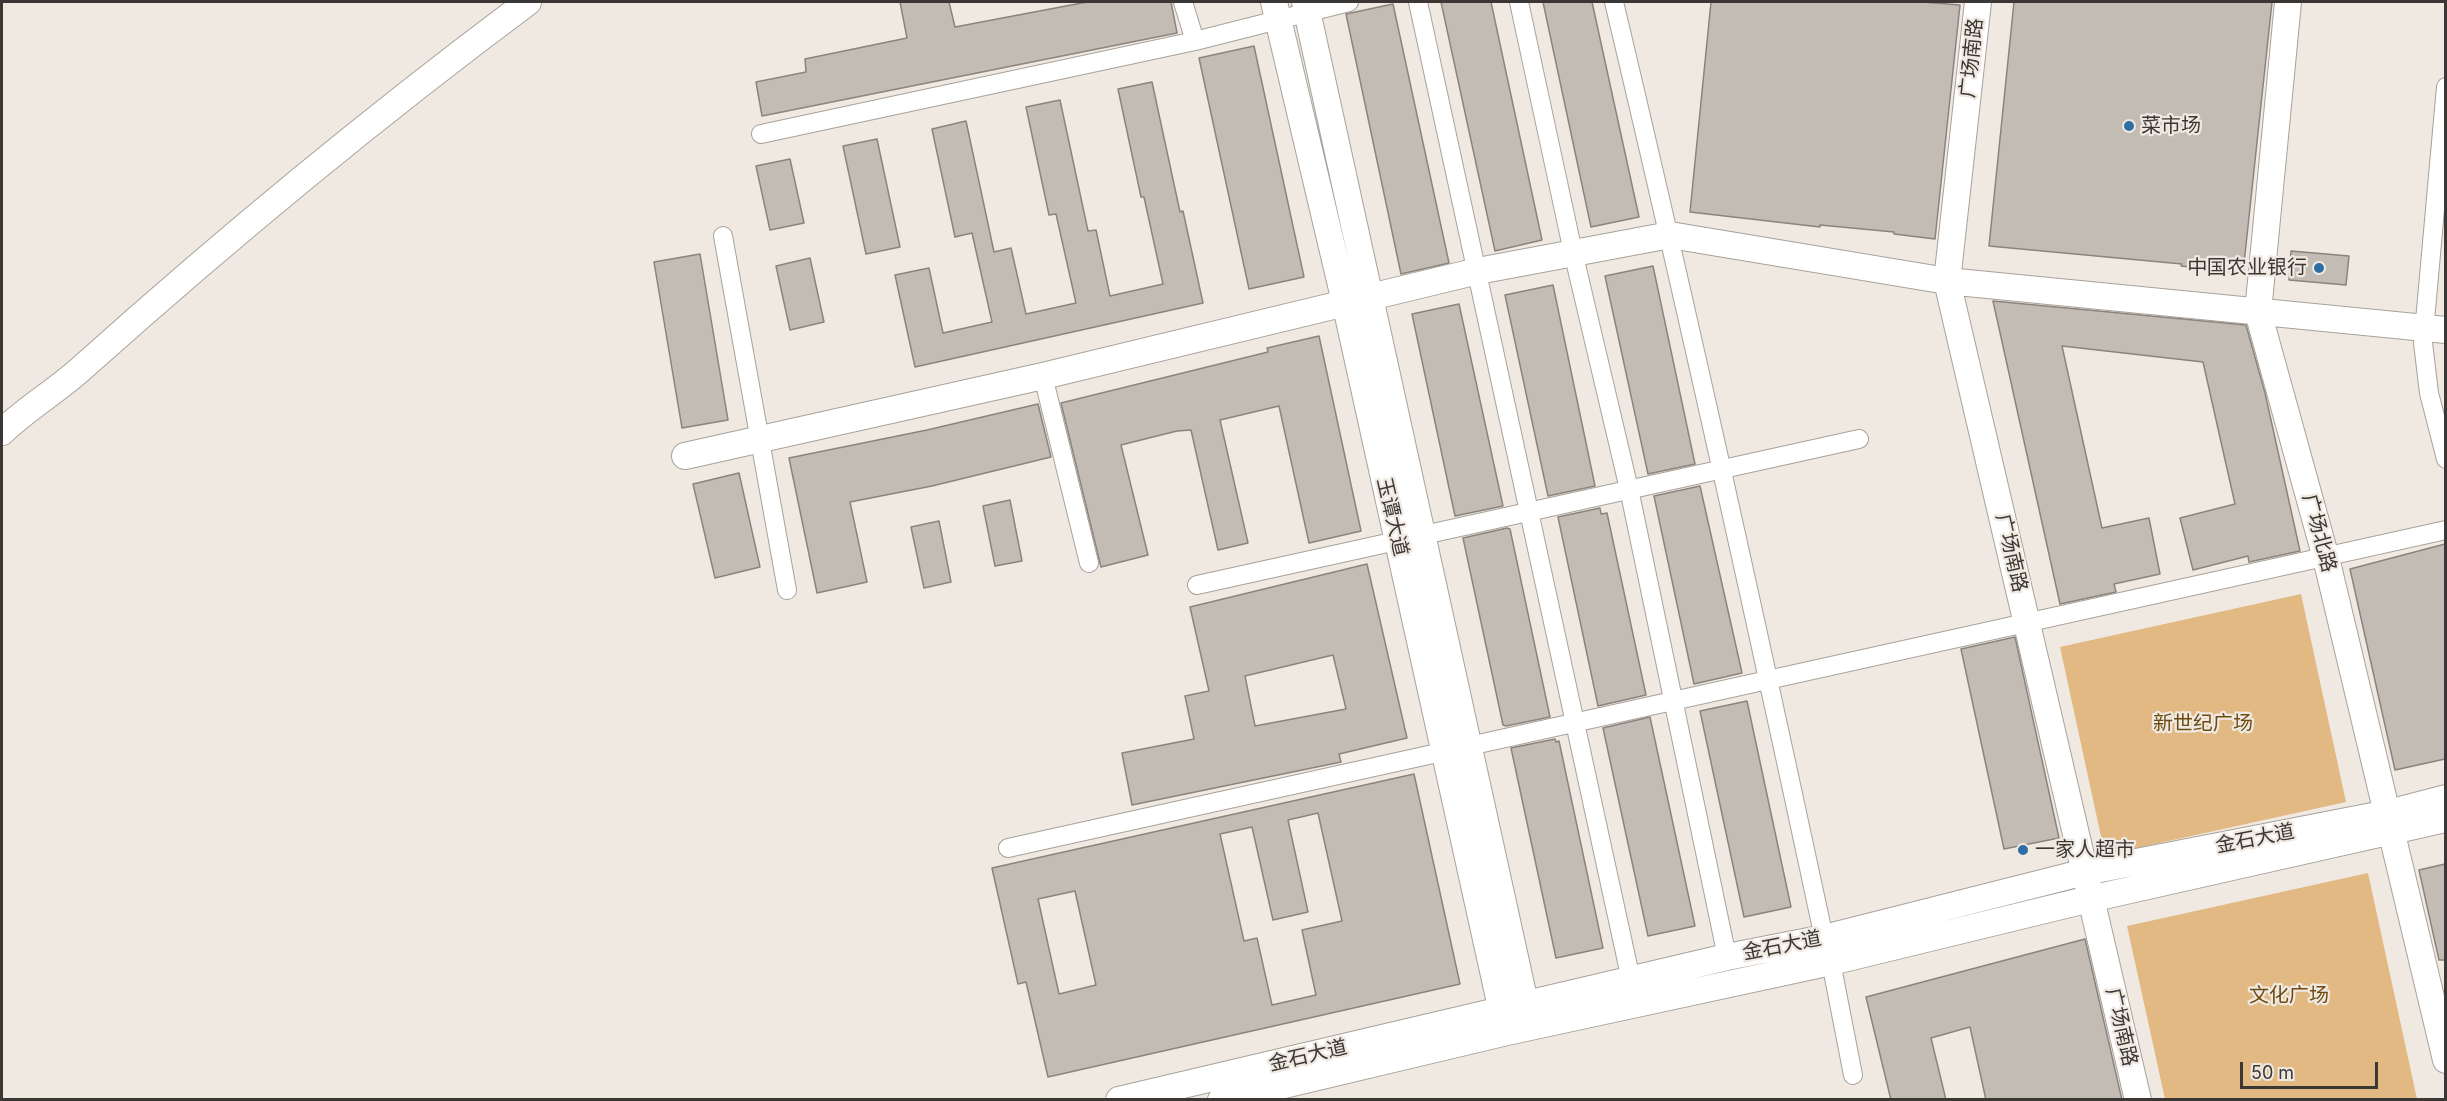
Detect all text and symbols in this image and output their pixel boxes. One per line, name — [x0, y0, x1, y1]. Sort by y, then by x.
street label: 广场南路 — [1956, 17, 1988, 99]
place label: 菜市场 — [2141, 114, 2201, 138]
marker: 菜市场 — [2122, 119, 2136, 133]
place label: 中国农业银行 — [2187, 256, 2307, 280]
marker: 中国农业银行 — [2312, 261, 2326, 275]
street label: 玉谭大道 — [1371, 475, 1413, 559]
street label: 广场北路 — [2297, 491, 2341, 575]
street label: 广场南路 — [1990, 511, 2032, 595]
park label: 新世纪广场 — [2153, 712, 2253, 736]
street label: 金石大道 — [2213, 820, 2297, 858]
place label: 一家人超市 — [2035, 838, 2135, 862]
marker: 一家人超市 — [2016, 843, 2030, 857]
street label: 金石大道 — [1740, 927, 1824, 965]
park label: 文化广场 — [2249, 984, 2329, 1008]
street label: 广场南路 — [2100, 985, 2142, 1069]
street label: 金石大道 — [1266, 1035, 1350, 1077]
scale bar — [2243, 1050, 2381, 1088]
text: 50 m — [2251, 1062, 2294, 1083]

